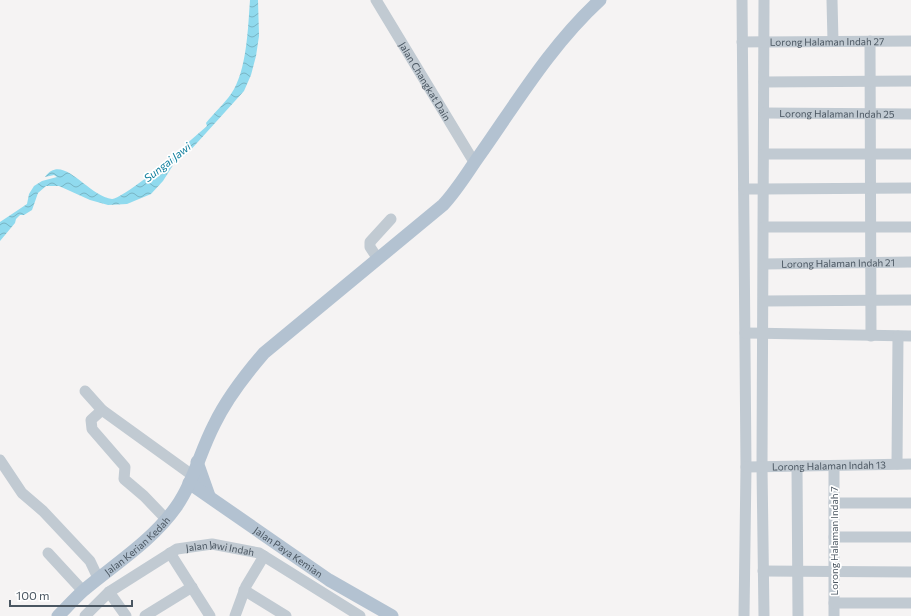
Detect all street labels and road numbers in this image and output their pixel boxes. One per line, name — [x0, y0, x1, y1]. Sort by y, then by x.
street label: Lorong Halaman Indah 27 — [770, 35, 884, 48]
street label: Jalan Changkat Dain — [397, 40, 454, 123]
street label: Lorong Halaman Indah 25 — [779, 107, 895, 120]
street label: Lorong Halaman Indah 21 — [781, 256, 895, 270]
street label: Lorong Halaman Indah 13 — [772, 458, 886, 473]
street label: Lorong Halaman Indah 7 — [828, 486, 840, 596]
street label: Jalan Kerian Kedah — [102, 514, 172, 577]
street label: Jalan Paya Kemian — [252, 524, 325, 580]
street label: Jalan Jawi Indah — [185, 538, 255, 558]

